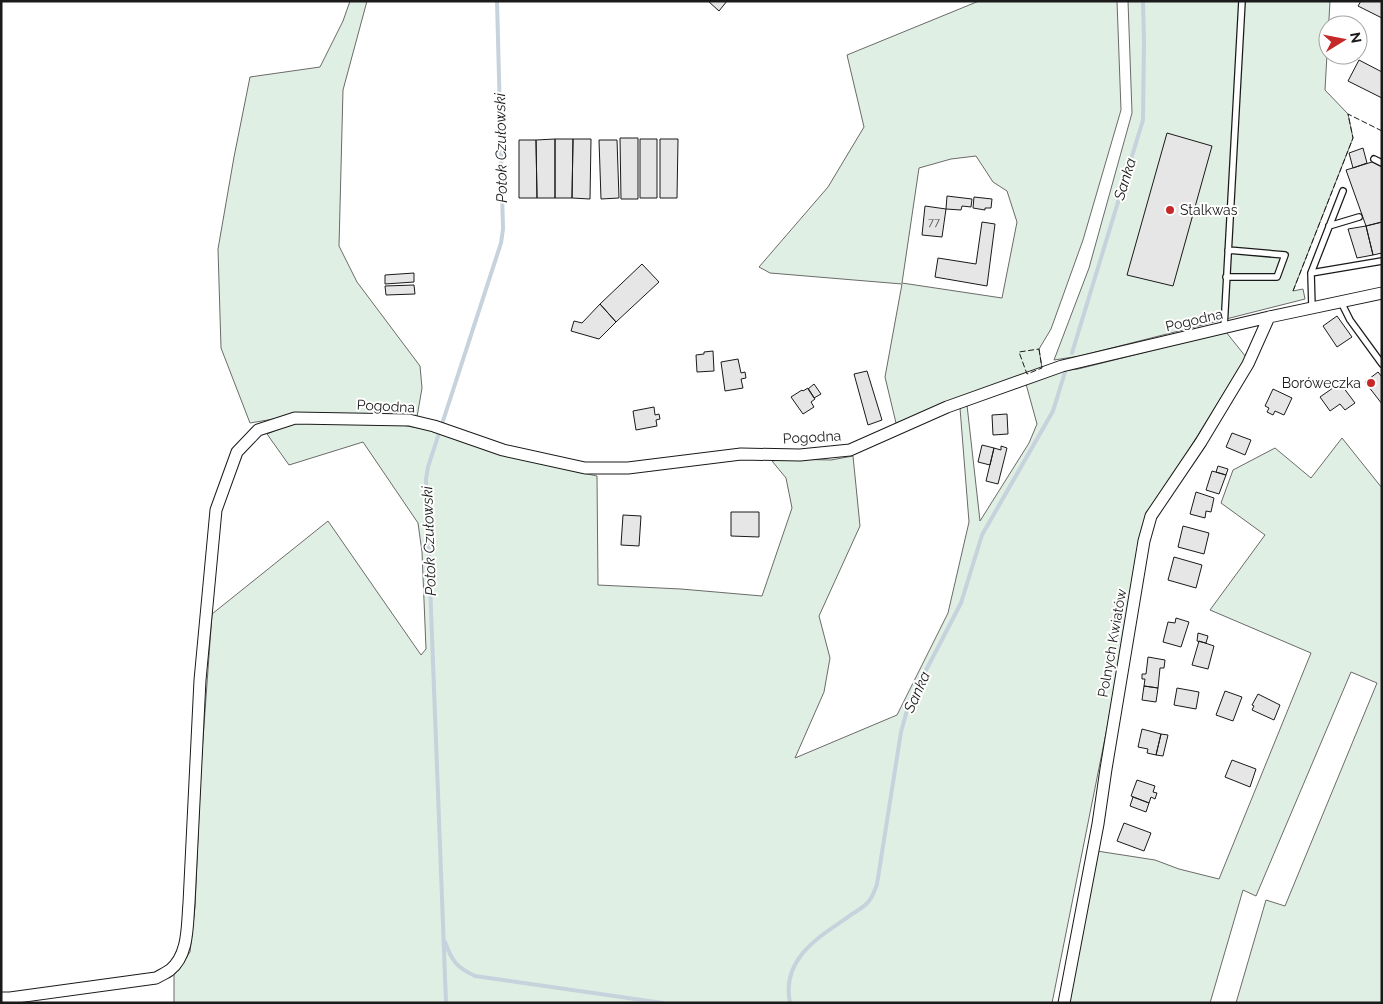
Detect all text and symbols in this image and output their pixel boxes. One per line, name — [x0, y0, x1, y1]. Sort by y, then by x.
north arrow — [1318, 15, 1368, 65]
text: N — [1347, 31, 1365, 44]
water label: Potok Czułowski — [491, 92, 511, 203]
water label: Sanka — [1110, 156, 1140, 203]
place label: Stalkwas — [1180, 202, 1238, 218]
marker: Stalkwas — [1164, 204, 1176, 216]
house number: 77 — [928, 216, 940, 229]
street label: Pogodna — [1164, 306, 1224, 334]
place label: Boróweczka — [1282, 375, 1361, 391]
marker: Boróweczka — [1365, 377, 1377, 389]
street label: Pogodna — [356, 396, 416, 416]
street label: Pogodna — [782, 427, 842, 447]
water label: Potok Czułowski — [418, 485, 440, 596]
street label: Polnych Kwiatów — [1095, 587, 1130, 699]
water label: Sanka — [900, 669, 934, 716]

